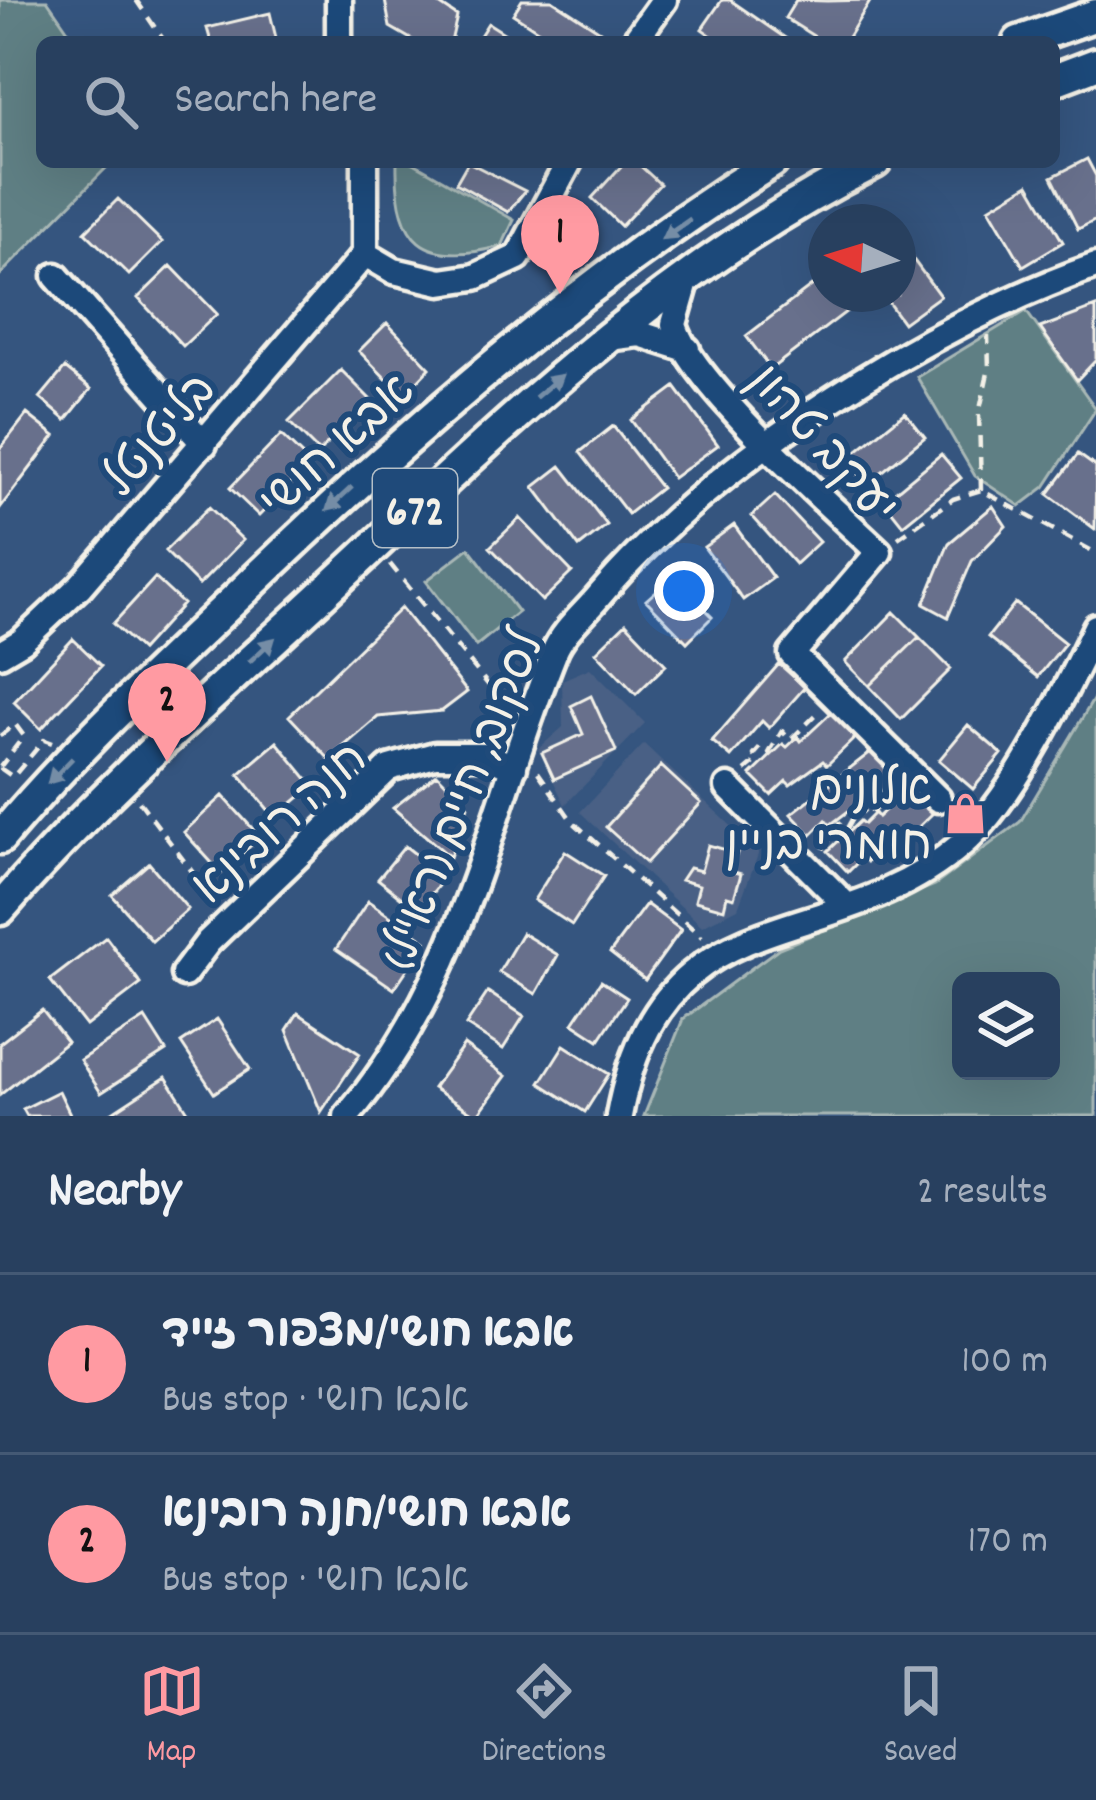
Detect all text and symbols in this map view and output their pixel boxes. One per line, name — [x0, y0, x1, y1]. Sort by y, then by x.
search box — [36, 36, 1060, 168]
icon: search — [78, 69, 144, 135]
text: Search here — [174, 70, 377, 134]
pin: 1 — [521, 195, 599, 294]
north arrow — [808, 204, 916, 312]
one-way arrow — [660, 217, 692, 240]
street label: יעקב טהון — [728, 351, 911, 543]
street label: בליטנטל — [89, 361, 236, 515]
street label: אבא חושי — [247, 361, 433, 538]
one-way arrow — [534, 374, 565, 400]
road number: 672 — [373, 469, 457, 547]
one-way arrow — [325, 485, 354, 512]
your location — [654, 561, 714, 621]
street label: לסקוב, חיים (רא"ל) — [368, 621, 567, 981]
one-way arrow — [248, 637, 277, 664]
pin: 2 — [128, 663, 206, 762]
street label: חנה רובינא — [180, 729, 386, 924]
one-way arrow — [47, 756, 75, 785]
place label: אלונים חומרי בניין — [725, 759, 932, 883]
shop icon: אלונים חומרי בניין — [943, 791, 989, 837]
map controls — [952, 972, 1060, 1080]
button: layers — [952, 972, 1060, 1080]
text: Nearby — [48, 1158, 181, 1230]
text: 2 results — [917, 1167, 1048, 1222]
text: אבא חושי/מצפור זייד — [162, 1304, 574, 1368]
text: 1 — [83, 1336, 91, 1391]
text: 100 m — [961, 1336, 1048, 1391]
text: Bus stop · אבא חושי — [162, 1375, 469, 1430]
text: אבא חושי/חנה רובינא — [162, 1484, 571, 1548]
text: 2 — [78, 1516, 96, 1571]
text: 170 m — [968, 1516, 1048, 1571]
text: Bus stop · אבא חושי — [162, 1555, 469, 1610]
tab: Map — [139, 1658, 205, 1777]
tab: Directions — [482, 1658, 607, 1777]
tab: Saved — [884, 1658, 957, 1777]

